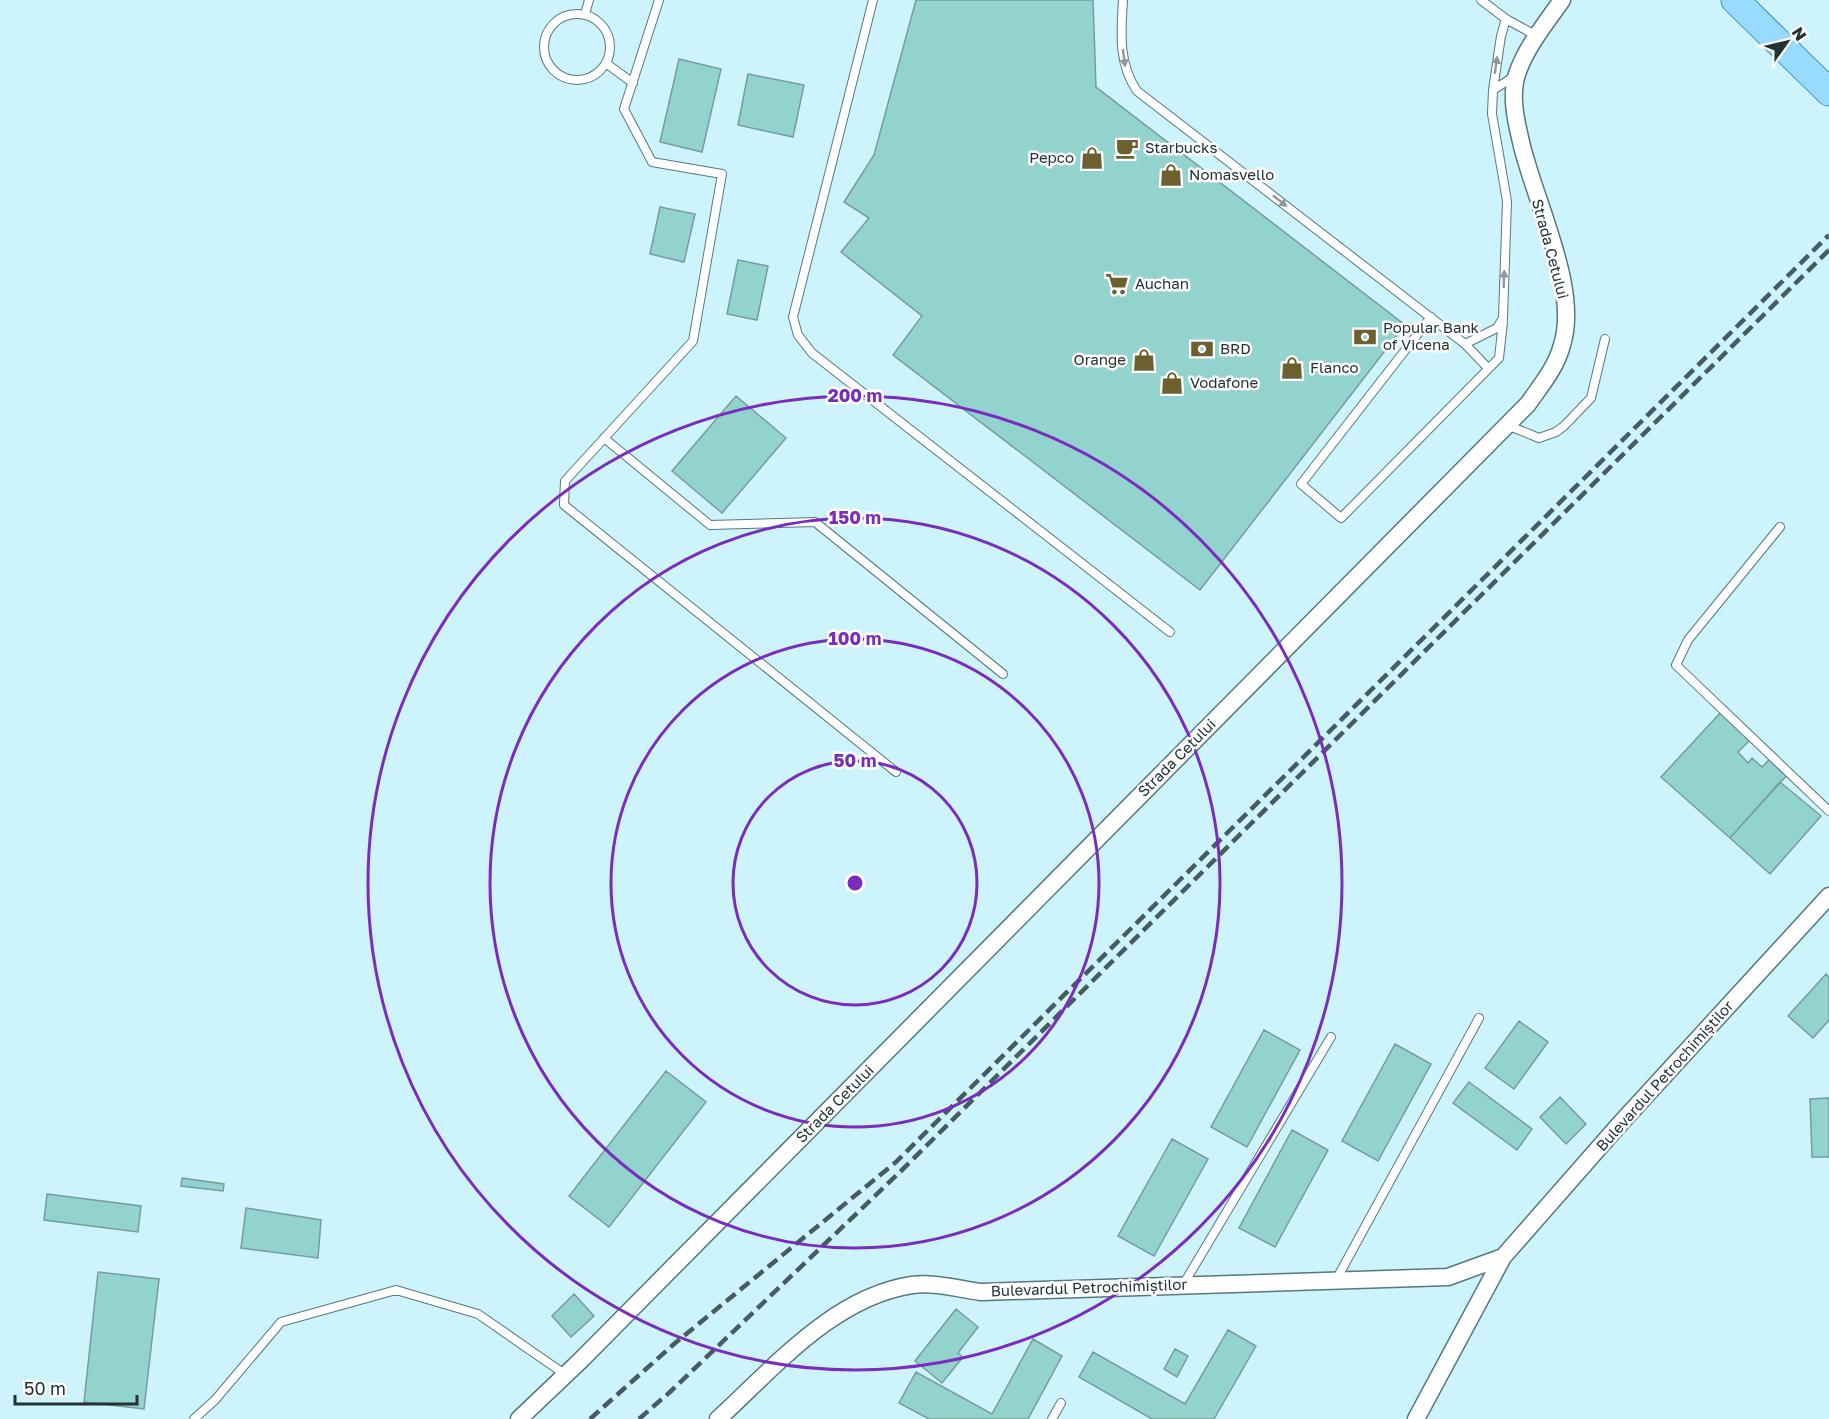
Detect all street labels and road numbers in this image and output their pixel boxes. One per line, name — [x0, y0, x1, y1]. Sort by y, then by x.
street label: Strada Cetului — [1529, 197, 1573, 301]
street label: Strada Cetului — [1134, 715, 1219, 800]
street label: Bulevardul Petrochimiștilor — [1592, 996, 1737, 1154]
street label: Strada Cetului — [792, 1061, 877, 1146]
street label: Bulevardul Petrochimiștilor — [990, 1275, 1188, 1299]

